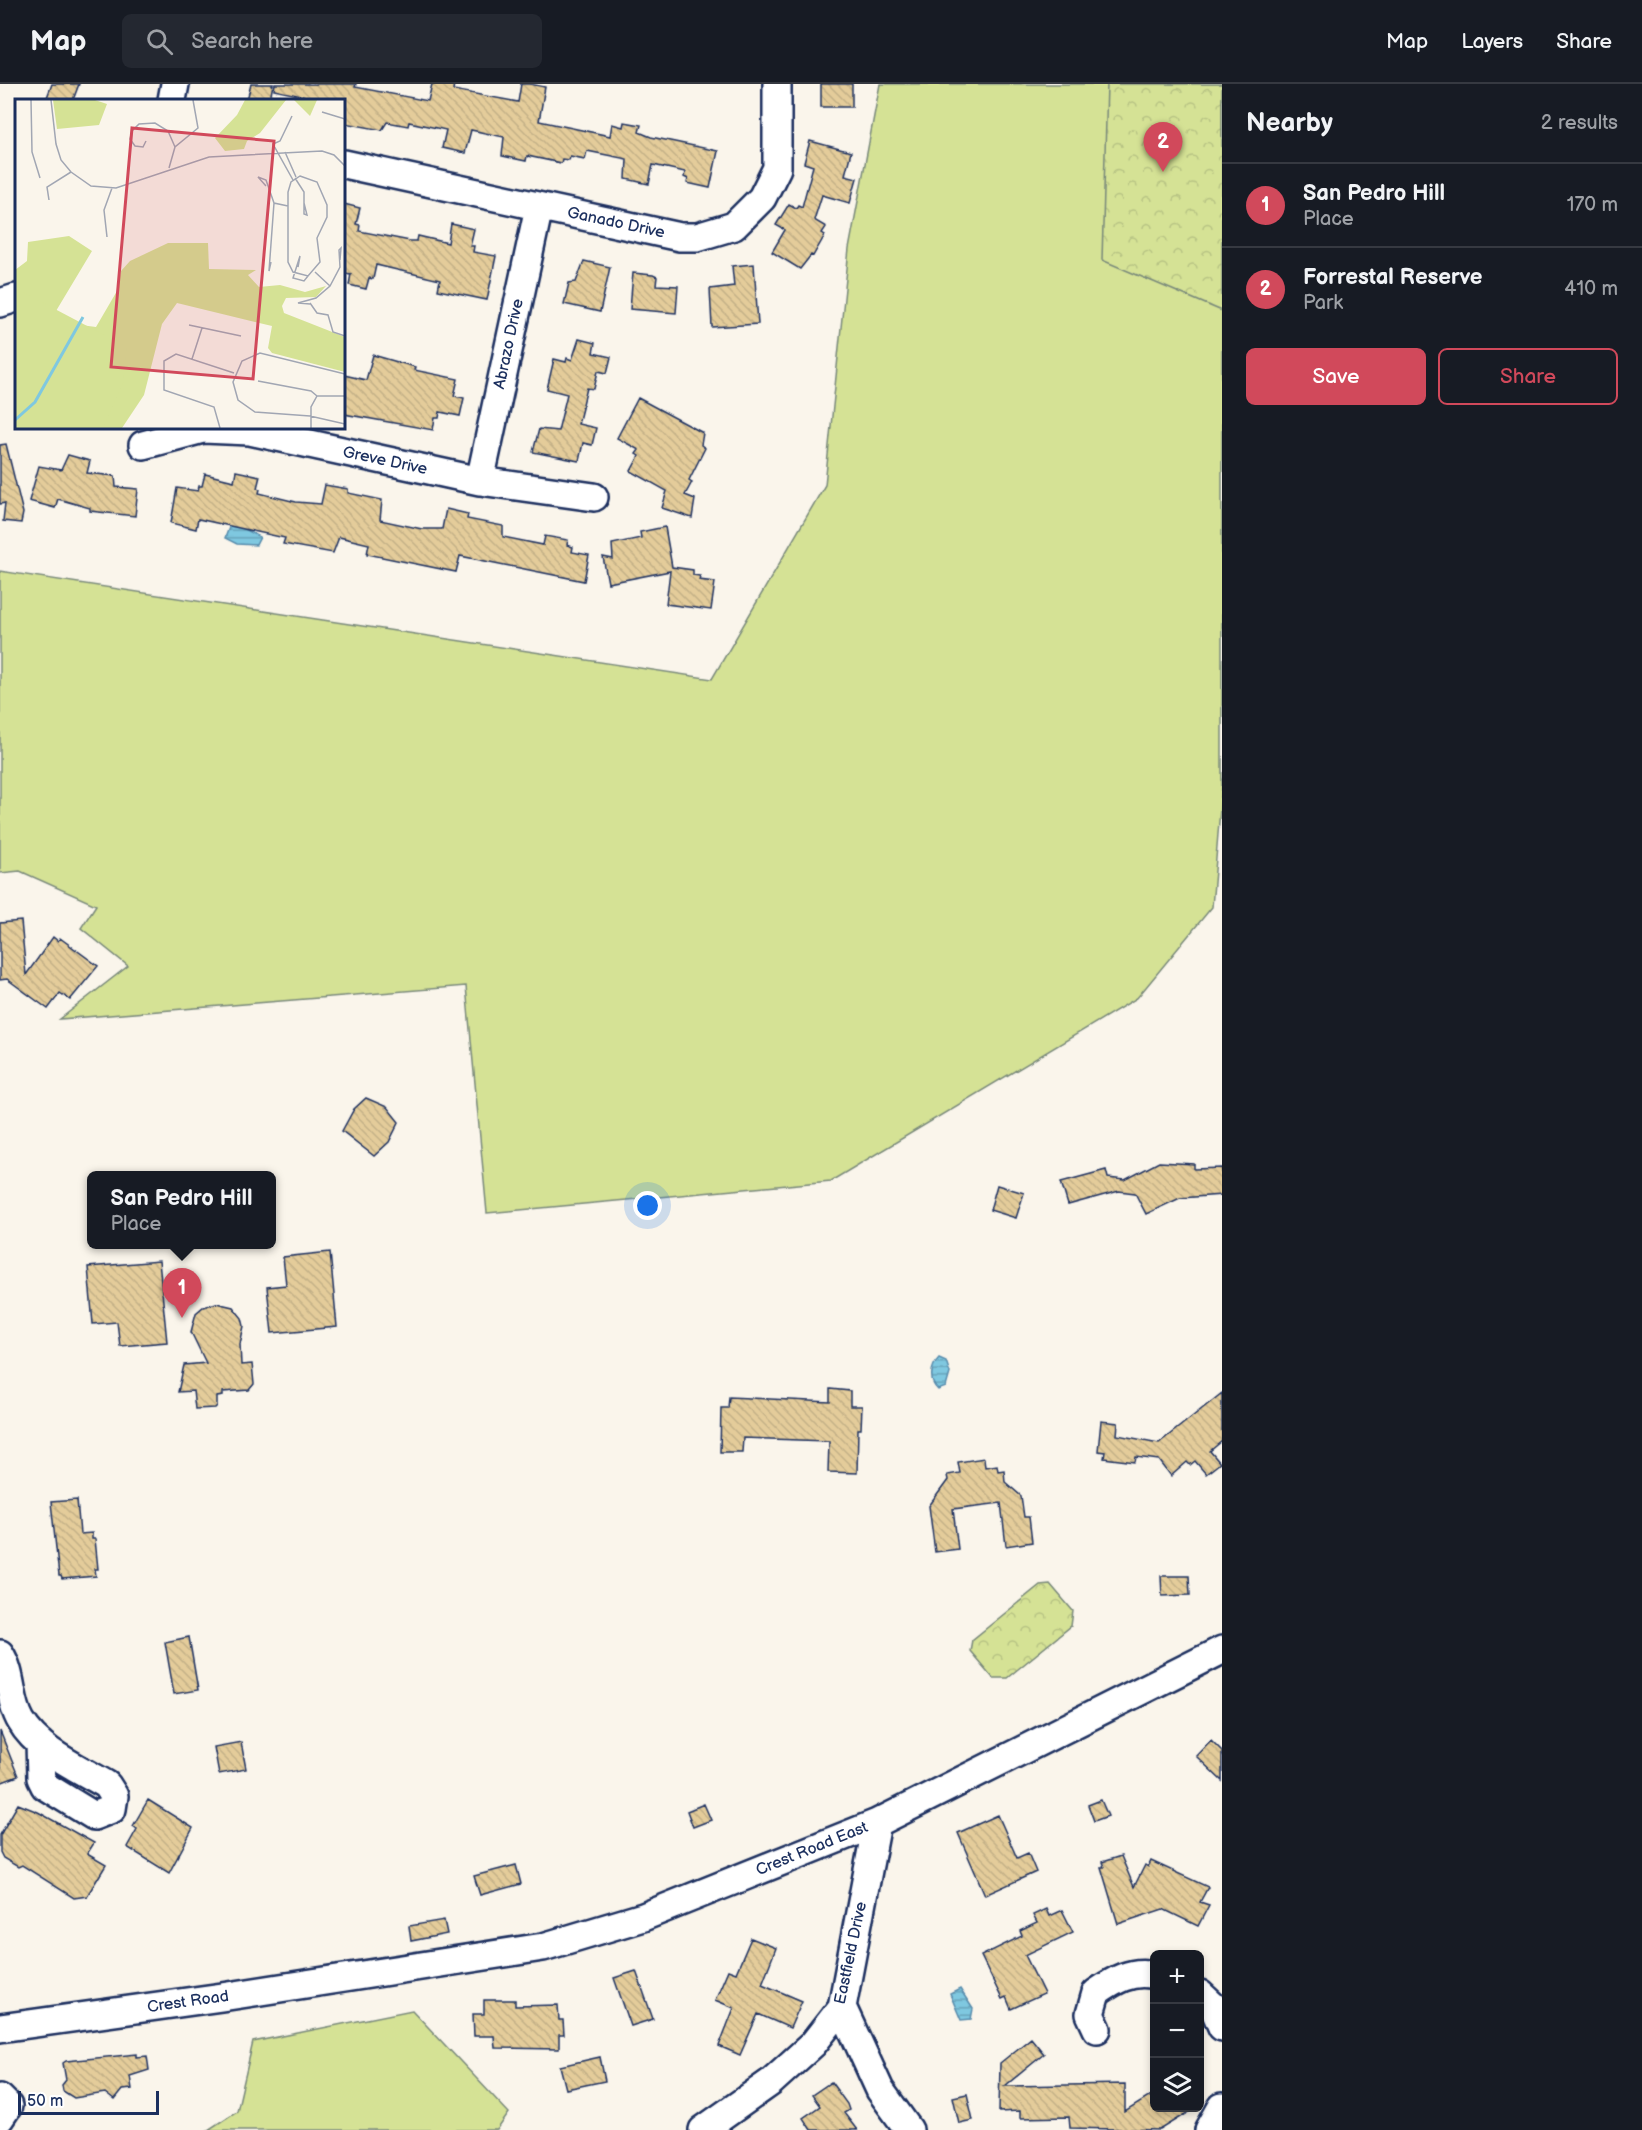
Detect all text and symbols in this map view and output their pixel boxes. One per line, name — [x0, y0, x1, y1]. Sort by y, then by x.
search box — [122, 14, 542, 68]
text: Map — [30, 25, 86, 58]
icon: search — [143, 25, 176, 58]
text: Search here — [191, 28, 313, 55]
text: Map — [1386, 29, 1428, 54]
text: Layers — [1461, 29, 1523, 54]
text: Share — [1556, 29, 1612, 54]
inset map — [15, 99, 345, 429]
text: Nearby — [1246, 108, 1333, 139]
text: 2 results — [1541, 111, 1618, 135]
pin: 2 — [1144, 122, 1182, 172]
text: San Pedro Hill — [1303, 180, 1445, 207]
text: 1 — [1261, 193, 1270, 217]
text: 170 m — [1567, 193, 1618, 217]
street label: Ganado Drive — [565, 203, 667, 243]
text: Place — [1303, 207, 1354, 231]
text: Forrestal Reserve — [1303, 264, 1482, 291]
text: 2 — [1260, 277, 1271, 301]
text: 410 m — [1564, 277, 1618, 301]
text: Park — [1303, 291, 1343, 315]
street label: Abrazo Drive — [490, 297, 528, 391]
button: Save — [1246, 348, 1426, 405]
button: Share — [1438, 348, 1618, 405]
street label: Greve Drive — [341, 443, 429, 479]
popup — [87, 1171, 276, 1249]
text: San Pedro Hill — [111, 1185, 252, 1212]
your location — [633, 1191, 662, 1220]
text: Place — [111, 1212, 161, 1236]
pin: 1 — [162, 1268, 201, 1318]
street label: Crest Road East — [753, 1818, 871, 1880]
street label: Eastfield Drive — [831, 1900, 871, 2006]
map controls — [1150, 1950, 1204, 2112]
button: + — [1150, 1950, 1204, 2004]
street label: Crest Road — [146, 1987, 230, 2017]
button: − — [1150, 2004, 1204, 2058]
button: layers — [1150, 2058, 1204, 2112]
scale bar — [18, 2088, 159, 2116]
text: 50 m — [27, 2092, 63, 2111]

